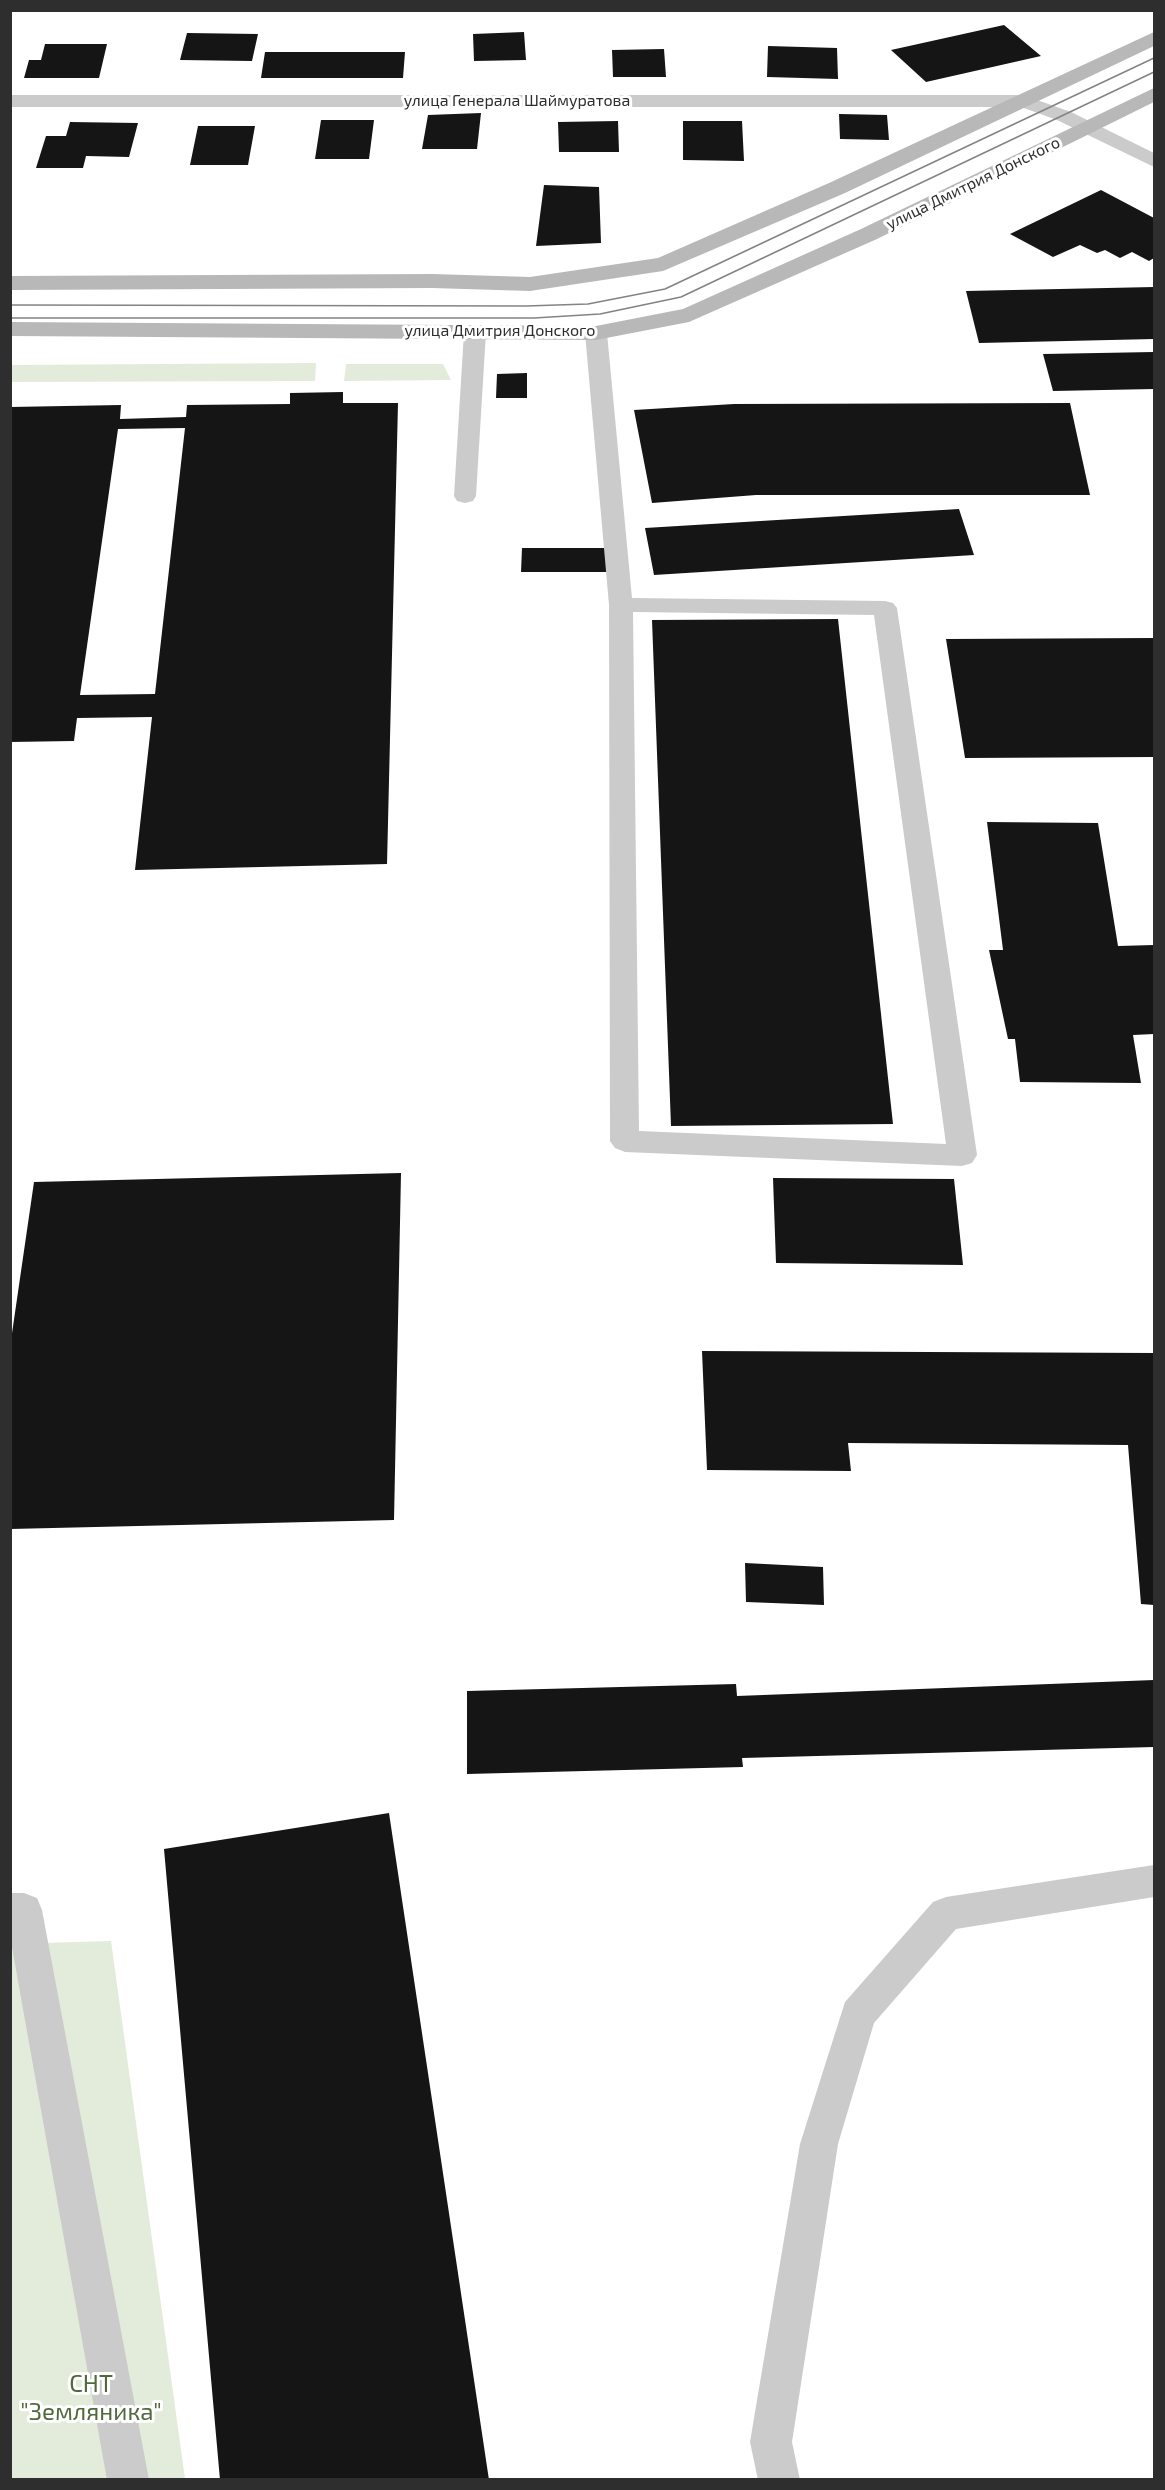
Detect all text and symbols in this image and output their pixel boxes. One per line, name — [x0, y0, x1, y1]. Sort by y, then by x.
street label: улица Генерала Шаймуратова — [404, 91, 630, 111]
street label: улица Дмитрия Донского — [883, 133, 1063, 233]
street label: улица Дмитрия Донского — [405, 321, 595, 341]
park label: СНТ "Земляника" — [20, 2370, 162, 2426]

